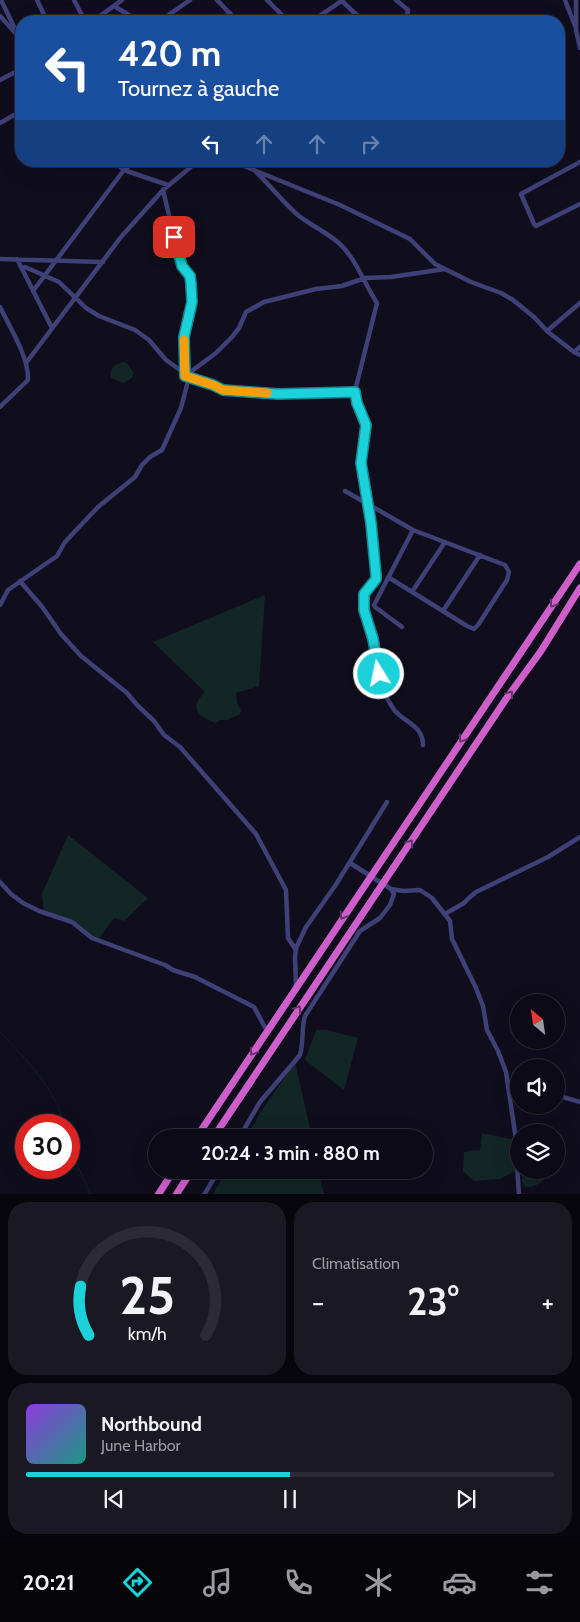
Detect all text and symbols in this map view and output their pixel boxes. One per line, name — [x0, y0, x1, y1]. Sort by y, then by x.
text: 420 m — [118, 32, 221, 75]
icon: left — [35, 35, 100, 100]
text: Tournez à gauche — [118, 75, 279, 102]
icon: left — [197, 130, 225, 158]
icon: ahead — [250, 130, 278, 158]
icon: ahead — [303, 130, 331, 158]
icon: right — [356, 130, 384, 158]
pin — [153, 216, 195, 258]
icon: arrive — [160, 223, 188, 251]
one-way arrow — [550, 598, 559, 608]
position arrow — [352, 647, 404, 699]
one-way arrow — [504, 690, 513, 700]
one-way arrow — [459, 733, 468, 743]
one-way arrow — [404, 840, 413, 849]
one-way arrow — [340, 911, 349, 920]
north arrow — [510, 994, 565, 1049]
map controls — [510, 994, 565, 1179]
one-way arrow — [292, 1005, 301, 1015]
one-way arrow — [250, 1047, 260, 1056]
button: sound — [510, 1059, 565, 1114]
speed limit sign: 30 — [15, 1114, 80, 1179]
button: layers — [510, 1124, 565, 1179]
text: 20:24 · 3 min · 880 m — [201, 1142, 380, 1165]
text: Climatisation — [312, 1254, 400, 1273]
text: 25 — [119, 1264, 175, 1327]
text: 23° — [407, 1278, 459, 1325]
text: − — [312, 1285, 324, 1319]
text: + — [542, 1285, 554, 1319]
text: km/h — [127, 1323, 167, 1344]
text: Northbound — [101, 1413, 202, 1436]
text: June Harbor — [101, 1436, 181, 1455]
icon: previous — [100, 1485, 128, 1513]
icon: pause — [276, 1485, 304, 1513]
icon: next — [452, 1485, 480, 1513]
icon: directions — [120, 1565, 155, 1600]
icon: music — [200, 1565, 235, 1600]
icon: phone — [281, 1565, 316, 1600]
icon: climate — [361, 1565, 396, 1600]
icon: car — [442, 1565, 477, 1600]
icon: filters — [522, 1565, 557, 1600]
text: 20:21 — [23, 1569, 75, 1596]

